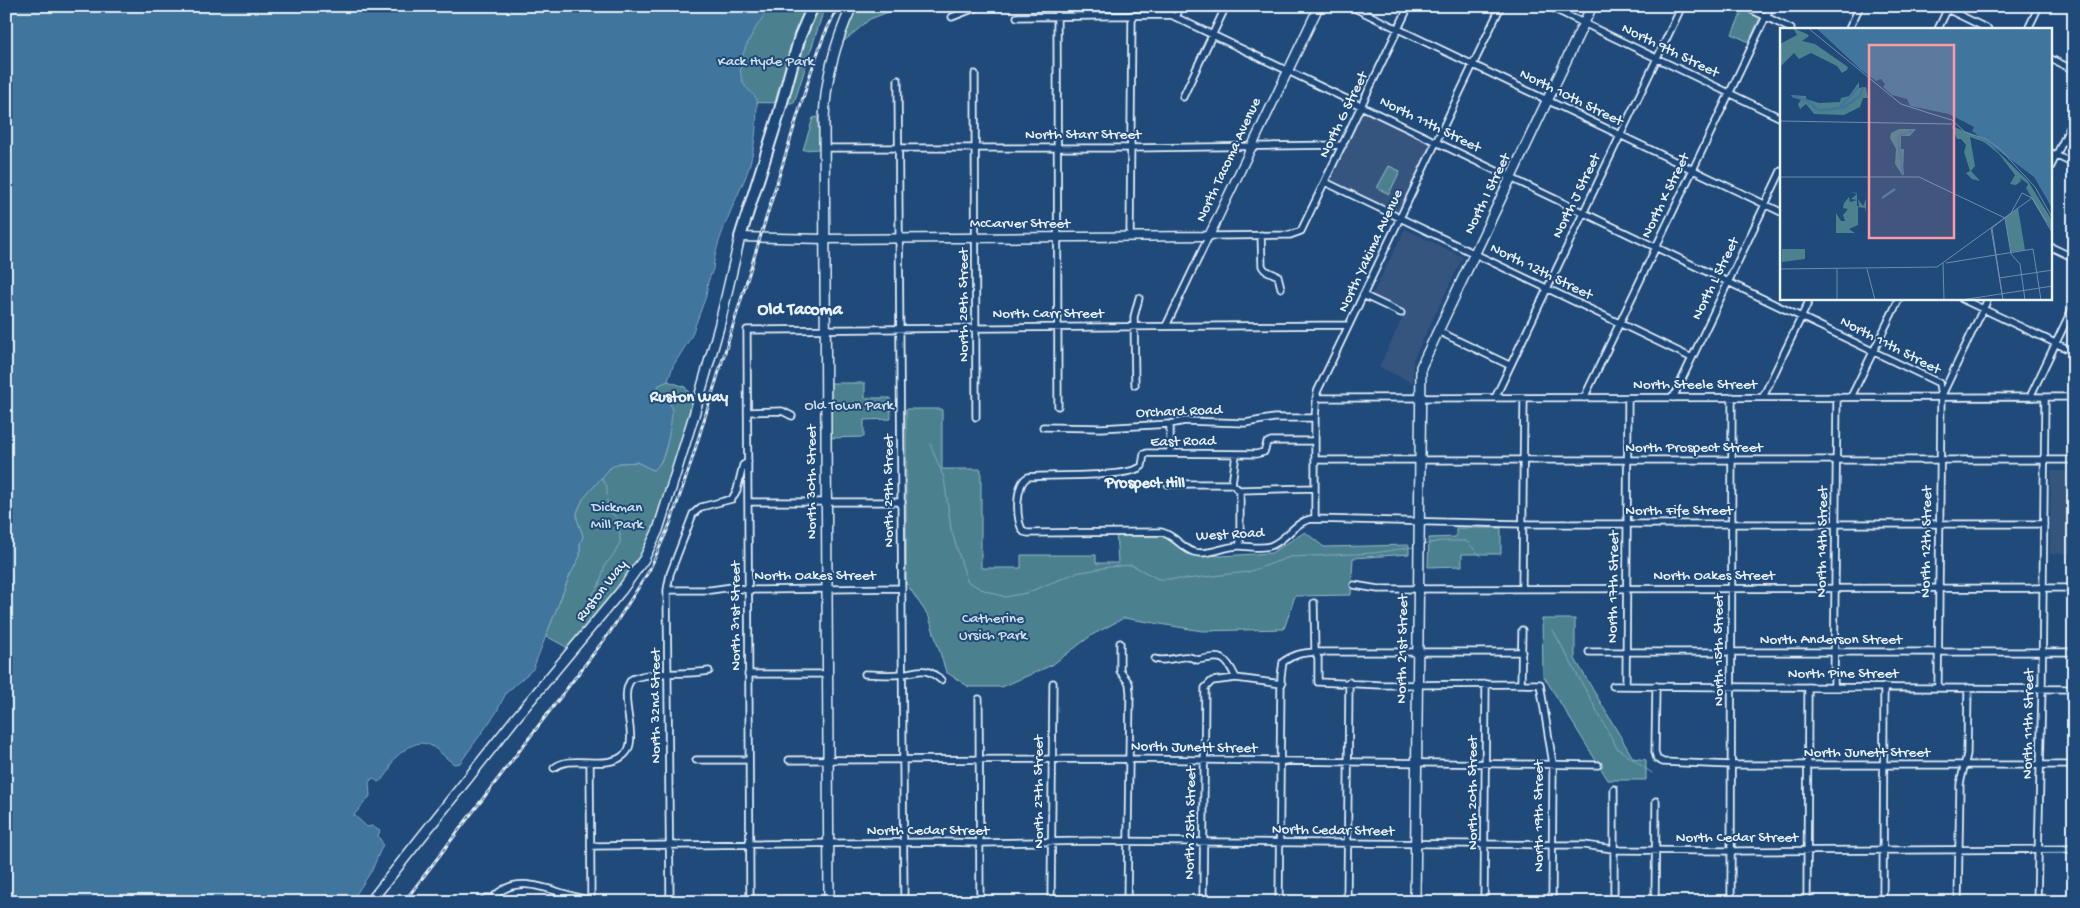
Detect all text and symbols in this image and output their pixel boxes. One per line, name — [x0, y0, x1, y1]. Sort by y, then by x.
street label: North 9th Street — [1618, 20, 1723, 83]
inset map — [1780, 28, 2052, 300]
park label: Kack Hyde Park — [718, 53, 816, 71]
street label: North 10th Street — [1516, 65, 1627, 132]
street label: North G Street — [1315, 67, 1373, 161]
street label: North 11th Street — [1376, 93, 1485, 158]
street label: North Tacoma Avenue — [1192, 95, 1266, 225]
street label: North Starr Street — [1025, 126, 1143, 144]
street label: North I Street — [1461, 149, 1516, 237]
street label: North J Street — [1549, 149, 1606, 241]
street label: North K Street — [1638, 149, 1695, 241]
street label: North Yakima Avenue — [1335, 186, 1407, 315]
street label: McCarver Street — [970, 215, 1072, 233]
street label: North L Street — [1688, 233, 1745, 323]
street label: North 12th Street — [1487, 239, 1597, 305]
street label: North 28th Street — [955, 246, 973, 362]
district label: Old Tacoma — [758, 300, 843, 321]
street label: North Carr Street — [992, 305, 1105, 323]
street label: North 11th Street — [1837, 313, 1945, 380]
street label: North Steele Street — [1633, 376, 1759, 394]
district label: Ruston Way — [649, 389, 728, 408]
park label: Old Town Park — [804, 397, 895, 415]
street label: Orchard Road — [1136, 401, 1224, 422]
street label: North 30th Street — [803, 423, 821, 539]
street label: East Road — [1150, 432, 1217, 452]
street label: North 29th Street — [880, 433, 898, 548]
street label: North Prospect Street — [1625, 439, 1765, 457]
district label: Prospect Hill — [1104, 475, 1186, 494]
street label: North 14th Street — [1813, 484, 1833, 598]
street label: North 12th Street — [1917, 484, 1937, 598]
park label: Dickman Mill Park — [591, 499, 645, 534]
street label: North Fife Street — [1625, 502, 1735, 520]
street label: West Road — [1195, 524, 1266, 546]
street label: North 17th Street — [1604, 529, 1624, 643]
street label: Ruston Way — [572, 556, 632, 625]
street label: North 31st Street — [727, 559, 745, 671]
street label: North Oakes Street — [754, 567, 878, 585]
street label: North Oakes Street — [1653, 567, 1777, 585]
street label: North 21st Street — [1393, 592, 1413, 704]
street label: North 15th Street — [1710, 592, 1728, 706]
park label: Catherine Ursich Park — [959, 610, 1028, 645]
street label: North Anderson Street — [1760, 631, 1904, 649]
street label: North 32nd Street — [647, 647, 665, 764]
street label: North Pine Street — [1788, 665, 1900, 683]
street label: North 11th Street — [2019, 667, 2039, 779]
street label: North 27th Street — [1030, 733, 1048, 849]
street label: North 20th Street — [1464, 734, 1482, 850]
street label: North Junett Street — [1131, 738, 1259, 758]
street label: North Junett Street — [1804, 744, 1932, 762]
street label: North 19th Street — [1530, 758, 1548, 872]
street label: North 25th Street — [1181, 764, 1201, 880]
street label: North Cedar Street — [1272, 821, 1396, 841]
street label: North Cedar Street — [867, 822, 991, 840]
street label: North Cedar Street — [1676, 829, 1800, 847]

